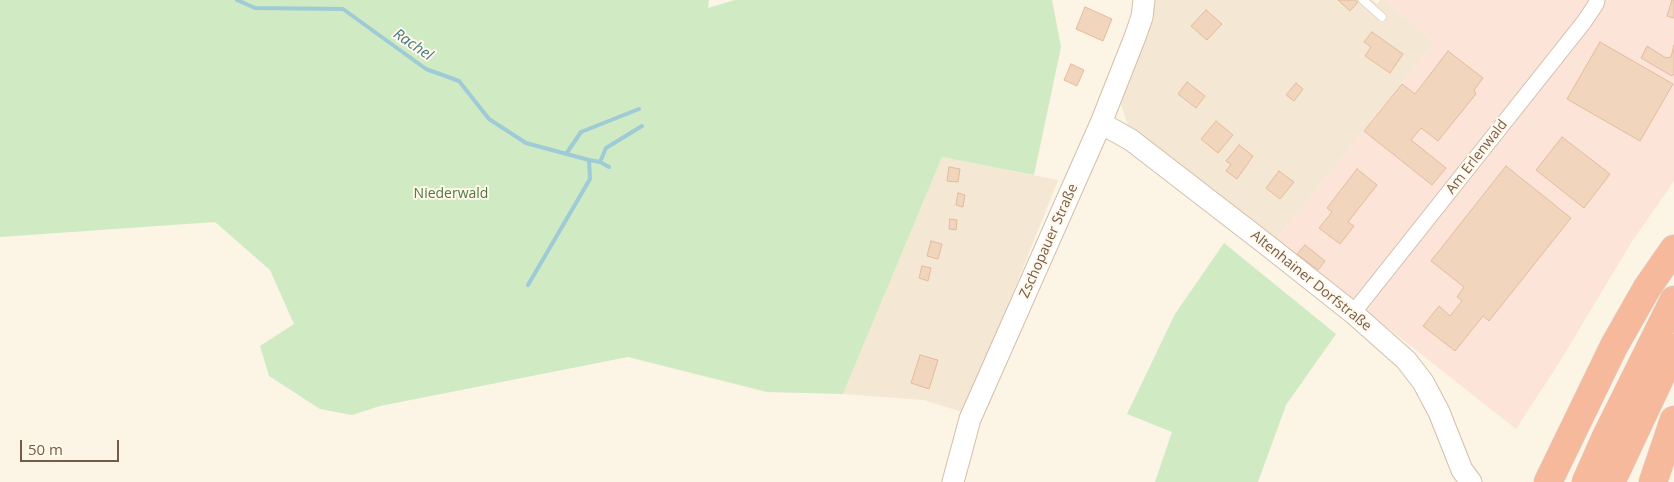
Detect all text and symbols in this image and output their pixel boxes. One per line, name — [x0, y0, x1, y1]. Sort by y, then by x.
water label: Rachel — [390, 25, 436, 65]
street label: Am Erlenwald — [1443, 117, 1511, 197]
street label: Zschopauer Straße — [1016, 181, 1082, 301]
park label: Niederwald — [414, 186, 488, 202]
street label: Altenhainer Dorfstraße — [1247, 227, 1375, 335]
scale bar — [22, 430, 121, 462]
text: 50 m — [28, 439, 63, 459]

